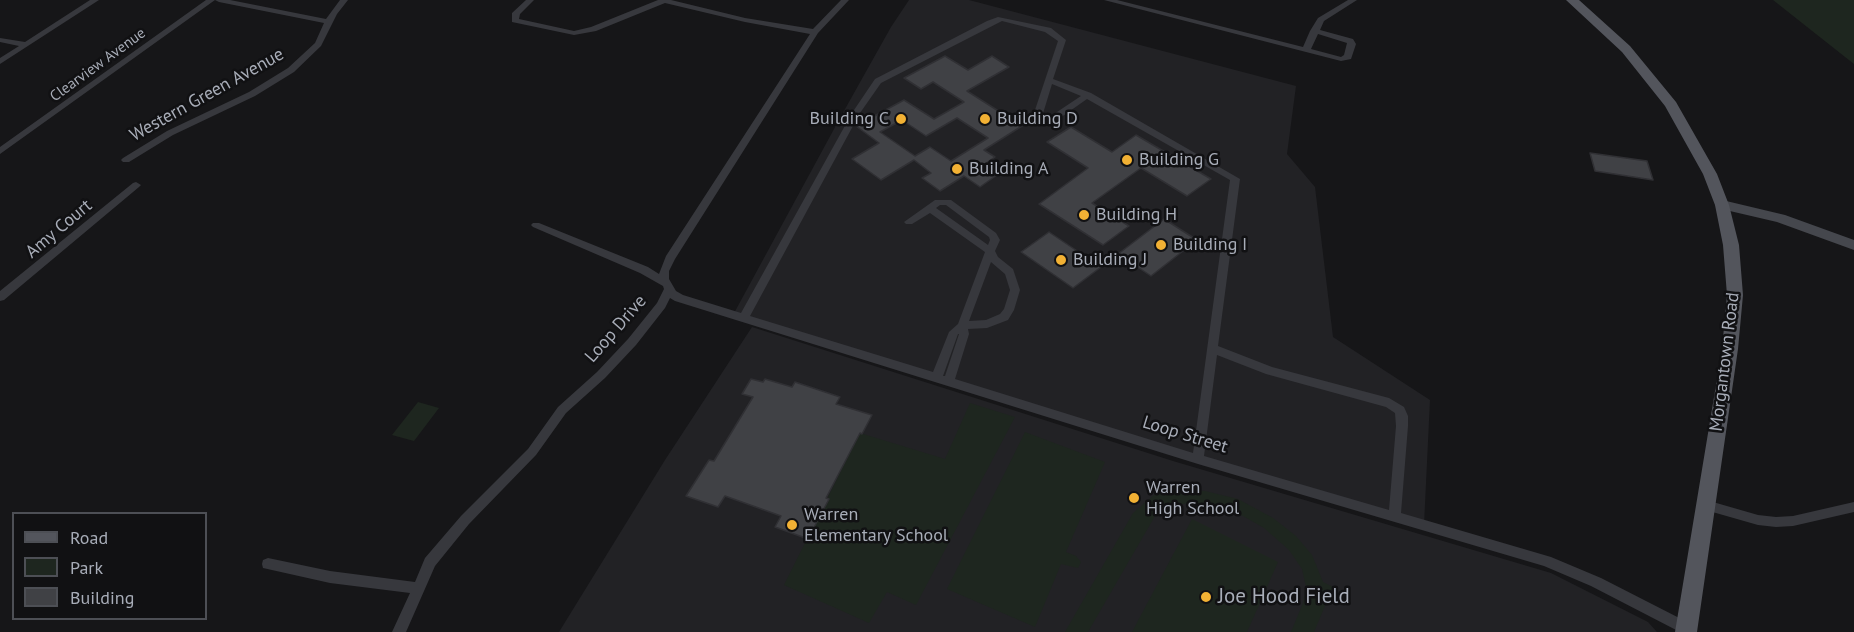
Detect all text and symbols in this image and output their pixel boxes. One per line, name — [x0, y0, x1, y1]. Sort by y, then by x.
street label: Clearview Avenue — [47, 24, 149, 106]
street label: Western Green Avenue — [126, 44, 288, 146]
place label: Building C — [810, 108, 889, 130]
place label: Building D — [997, 108, 1078, 130]
marker: Building C — [894, 112, 908, 126]
marker: Building D — [978, 112, 992, 126]
place label: Building G — [1139, 149, 1219, 171]
marker: Building G — [1120, 153, 1134, 167]
place label: Building A — [969, 158, 1049, 180]
marker: Building A — [950, 162, 964, 176]
street label: Amy Court — [21, 195, 97, 263]
place label: Building H — [1096, 204, 1177, 226]
marker: Building H — [1077, 208, 1091, 222]
place label: Building I — [1173, 234, 1247, 256]
marker: Building I — [1154, 238, 1168, 252]
place label: Building J — [1073, 249, 1147, 271]
marker: Building J — [1054, 253, 1068, 267]
street label: Loop Drive — [581, 291, 651, 367]
street label: Morgantown Road — [1706, 291, 1744, 433]
street label: Loop Street — [1140, 412, 1230, 458]
place label: Warren High School — [1146, 477, 1239, 520]
marker: Warren High School — [1127, 491, 1141, 505]
place label: Warren Elementary School — [804, 504, 948, 546]
legend — [12, 512, 207, 620]
marker: Warren Elementary School — [785, 518, 799, 532]
text: Road — [70, 526, 108, 549]
text: Park — [70, 556, 103, 579]
place label: Joe Hood Field — [1218, 584, 1350, 610]
text: Building — [70, 586, 134, 609]
marker: Joe Hood Field — [1199, 590, 1213, 604]

